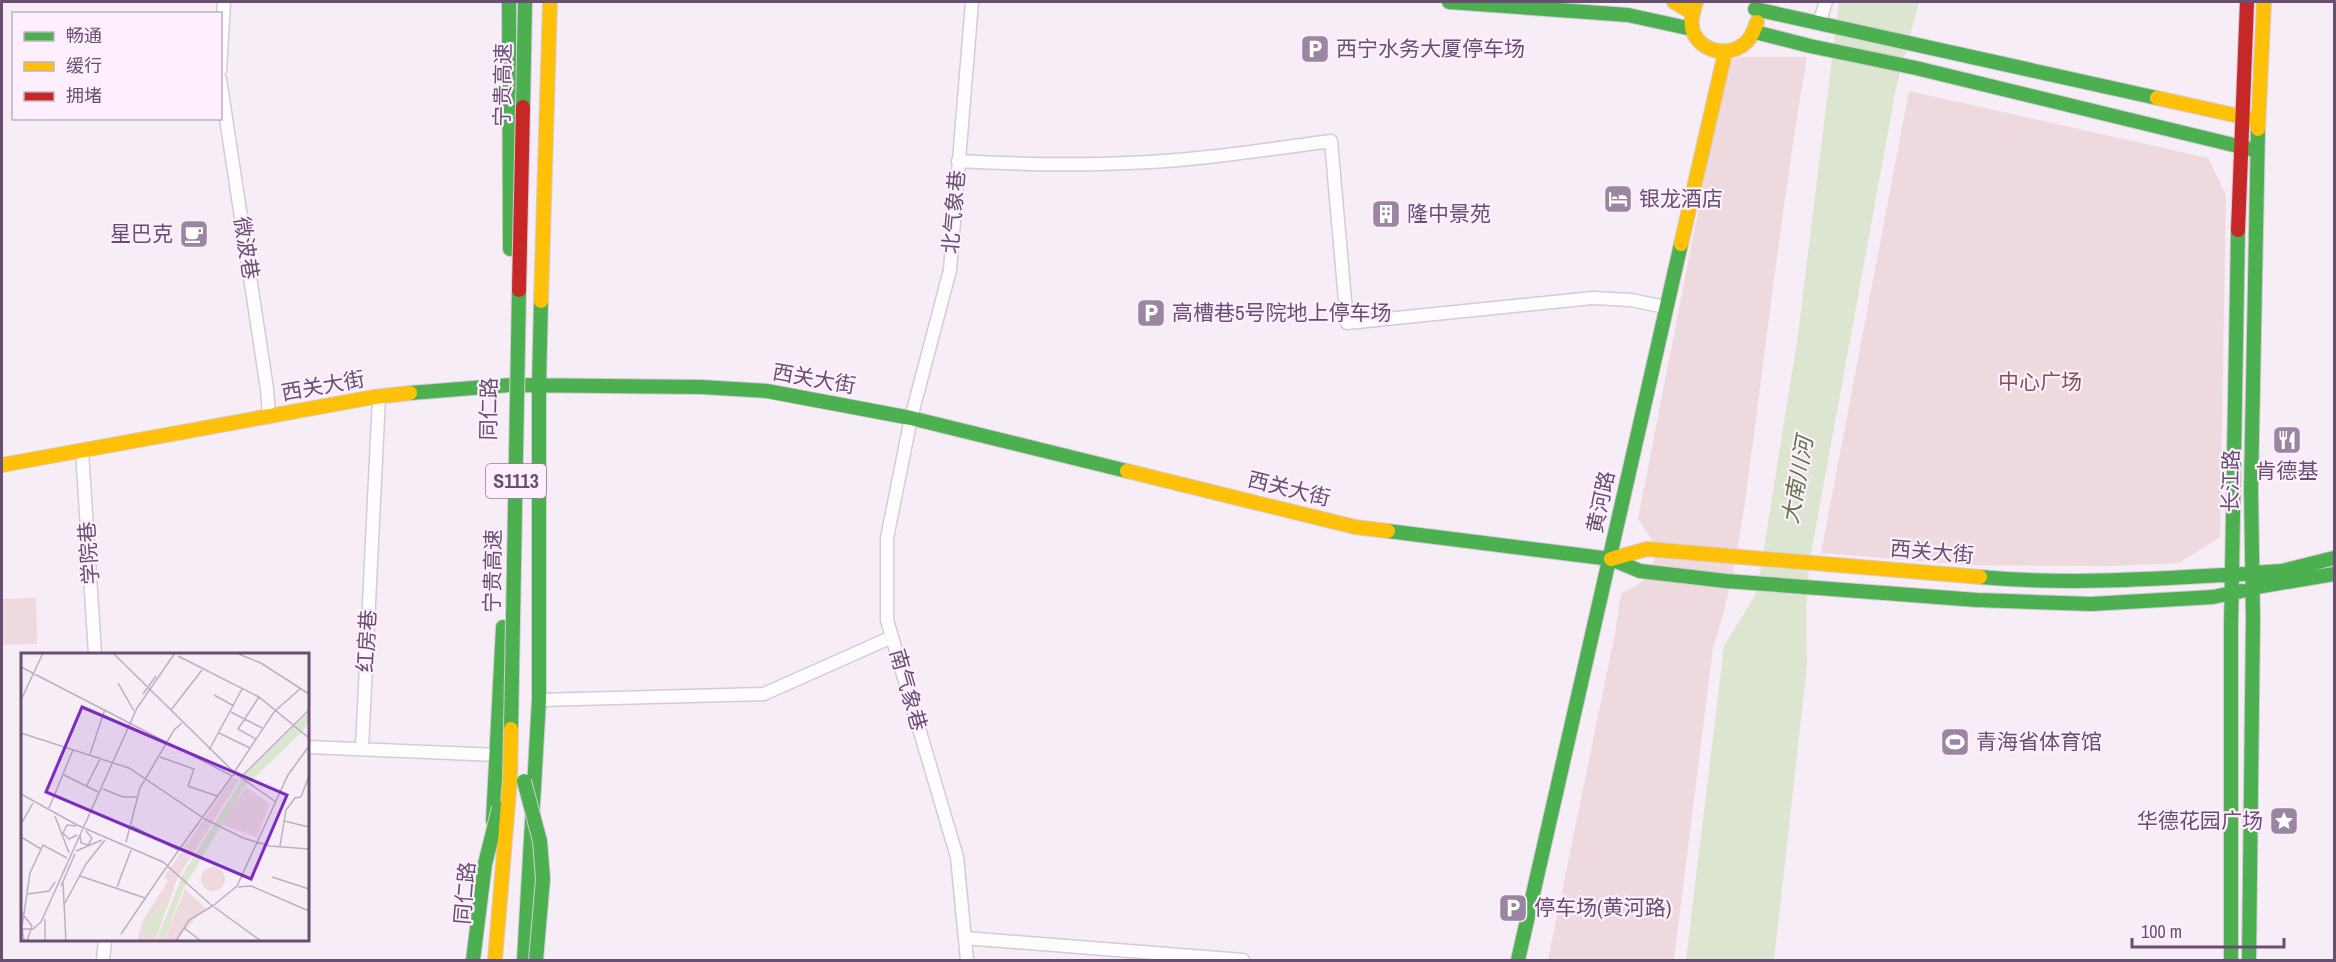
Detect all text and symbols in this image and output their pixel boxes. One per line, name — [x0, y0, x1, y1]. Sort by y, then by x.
legend — [12, 12, 222, 120]
text: 畅通 — [66, 23, 102, 48]
parking icon: 西宁水务大厦停车场 — [1299, 33, 1331, 65]
place label: 西宁水务大厦停车场 — [1336, 34, 1525, 63]
street label: 宁贵高速 — [487, 43, 518, 127]
text: 缓行 — [66, 53, 102, 78]
text: 拥堵 — [66, 83, 102, 108]
street label: 北气象巷 — [935, 169, 972, 255]
hotel icon: 银龙酒店 — [1602, 183, 1634, 215]
place label: 银龙酒店 — [1639, 184, 1723, 213]
building icon: 隆中景苑 — [1370, 198, 1402, 230]
place label: 隆中景苑 — [1407, 199, 1491, 228]
street label: 微波巷 — [227, 215, 266, 281]
cafe icon: 星巴克 — [178, 218, 210, 250]
place label: 星巴克 — [110, 219, 173, 248]
parking icon: 高槽巷5号院地上停车场 — [1135, 297, 1167, 329]
place label: 高槽巷5号院地上停车场 — [1172, 298, 1392, 327]
street label: 西关大街 — [770, 357, 858, 400]
street label: 西关大街 — [279, 364, 367, 407]
park label: 中心广场 — [1998, 367, 2082, 396]
street label: 同仁路 — [473, 377, 504, 441]
restaurant icon: 肯德基 — [2271, 424, 2303, 456]
water label: 大南川河 — [1775, 430, 1820, 526]
street label: 长江路 — [2215, 449, 2246, 513]
place label: 肯德基 — [2256, 456, 2319, 485]
road number: S1113 — [486, 464, 546, 498]
street label: 西关大街 — [1245, 464, 1333, 513]
street label: 黄河路 — [1580, 468, 1621, 536]
street label: 学院巷 — [72, 521, 105, 585]
street label: 宁贵高速 — [477, 529, 508, 613]
street label: 西关大街 — [1889, 533, 1975, 570]
street label: 红房巷 — [350, 609, 383, 673]
street label: 南气象巷 — [883, 645, 934, 734]
inset map — [21, 653, 309, 941]
sports icon: 青海省体育馆 — [1939, 726, 1971, 758]
place label: 青海省体育馆 — [1976, 727, 2102, 756]
place icon: 华德花园广场 — [2268, 805, 2300, 837]
place label: 华德花园广场 — [2137, 806, 2263, 835]
street label: 同仁路 — [447, 860, 482, 926]
parking icon: 停车场(黄河路) — [1497, 892, 1529, 924]
place label: 停车场(黄河路) — [1534, 893, 1671, 922]
scale bar — [2132, 911, 2284, 949]
text: 100 m — [2141, 919, 2182, 944]

